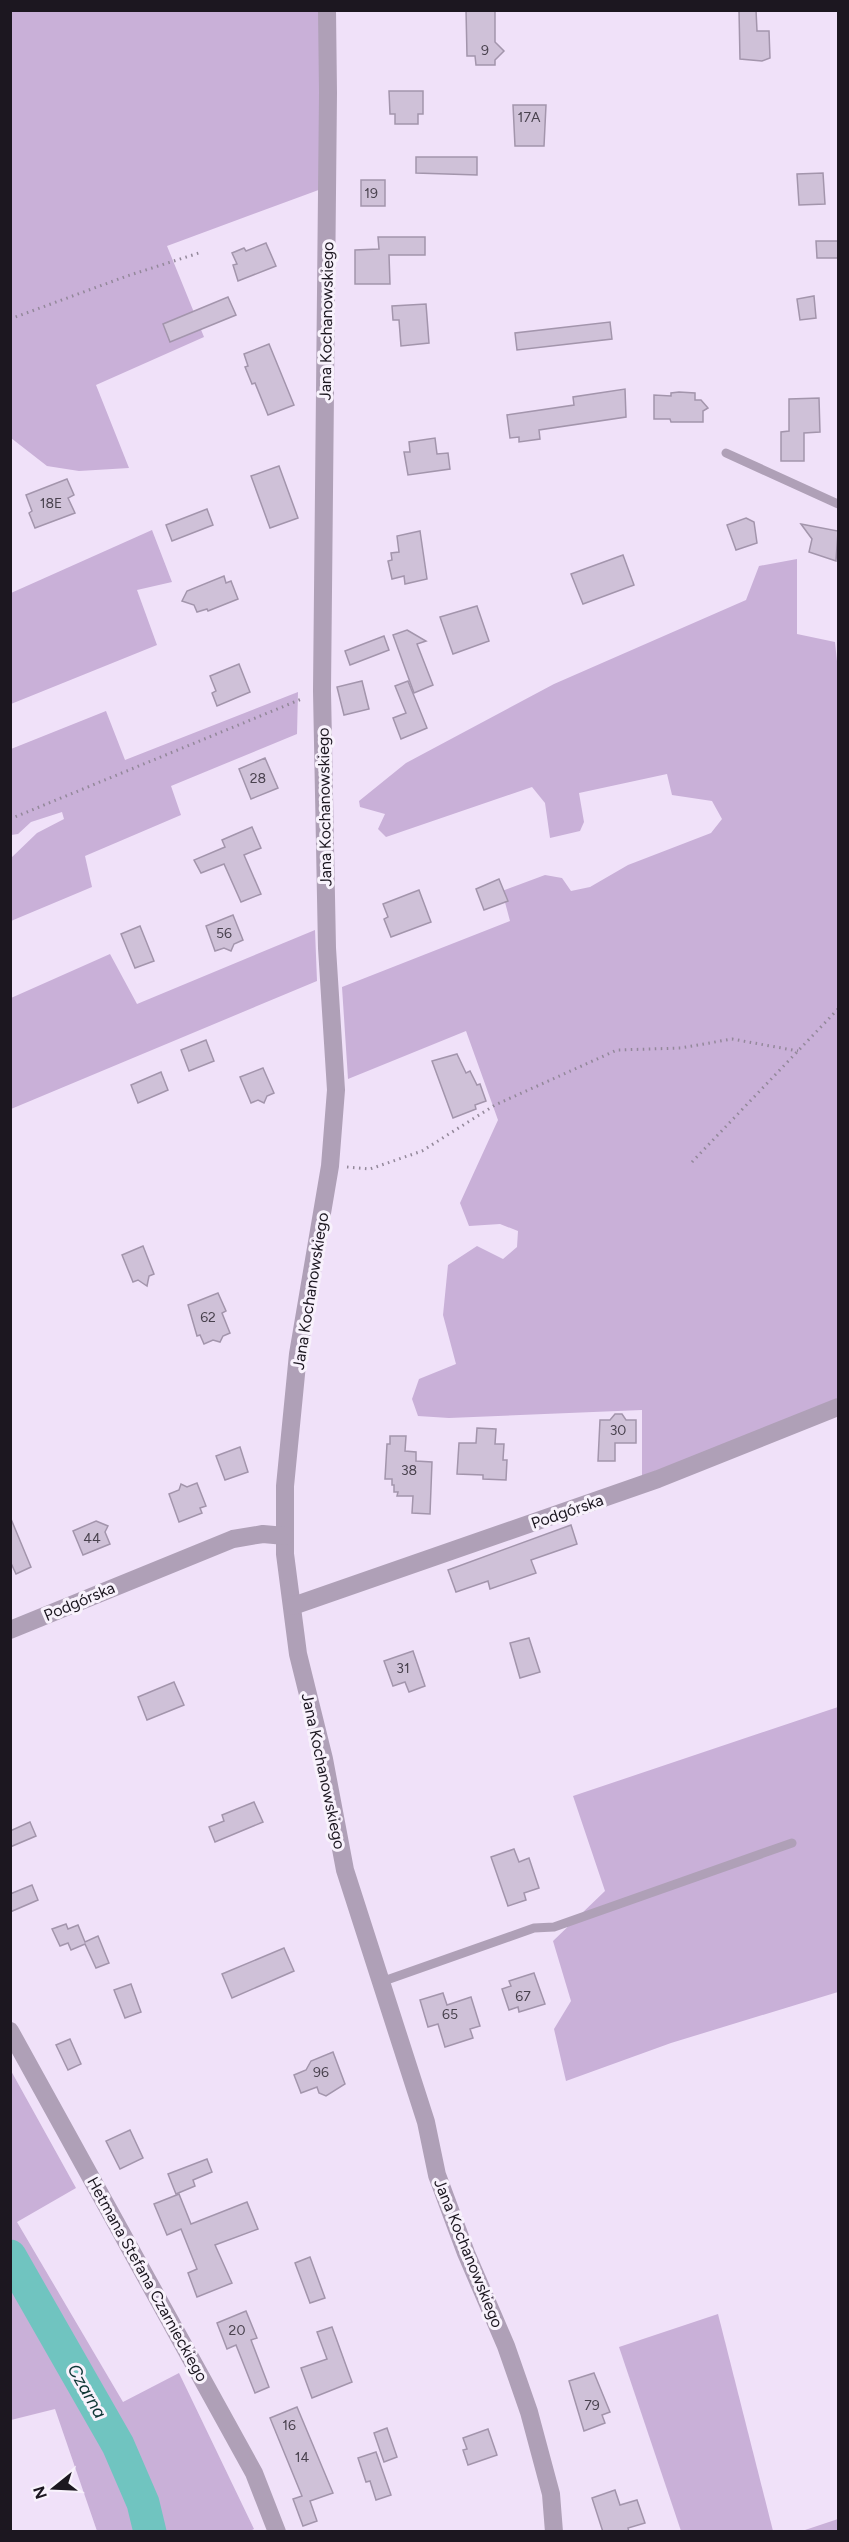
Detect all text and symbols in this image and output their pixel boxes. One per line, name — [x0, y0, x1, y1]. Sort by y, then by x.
house number: 9 — [481, 42, 489, 59]
house number: 17A — [518, 109, 541, 126]
house number: 19 — [364, 185, 378, 202]
street label: Jana Kochanowskiego — [316, 241, 337, 401]
house number: 18E — [40, 495, 62, 512]
street label: Jana Kochanowskiego — [314, 727, 335, 887]
house number: 28 — [250, 770, 266, 787]
house number: 56 — [216, 925, 232, 942]
street label: Jana Kochanowskiego — [289, 1211, 332, 1371]
house number: 62 — [200, 1309, 216, 1326]
house number: 30 — [610, 1422, 626, 1439]
house number: 38 — [401, 1462, 417, 1479]
street label: Podgórska — [529, 1490, 606, 1533]
house number: 44 — [83, 1530, 101, 1547]
street label: Podgórska — [41, 1578, 117, 1625]
house number: 31 — [396, 1660, 410, 1677]
street label: Jana Kochanowskiego — [298, 1691, 349, 1851]
house number: 67 — [515, 1988, 531, 2005]
house number: 65 — [442, 2006, 458, 2023]
house number: 96 — [313, 2064, 329, 2081]
street label: Hetmana Stefana Czarnieckiego — [83, 2174, 212, 2385]
street label: Jana Kochanowskiego — [430, 2176, 507, 2330]
house number: 20 — [229, 2322, 245, 2339]
water label: Czarna — [63, 2360, 112, 2422]
house number: 79 — [584, 2397, 600, 2414]
house number: 16 — [282, 2417, 296, 2434]
house number: 14 — [295, 2449, 310, 2466]
north arrow — [24, 2458, 84, 2518]
text: N — [29, 2484, 51, 2501]

